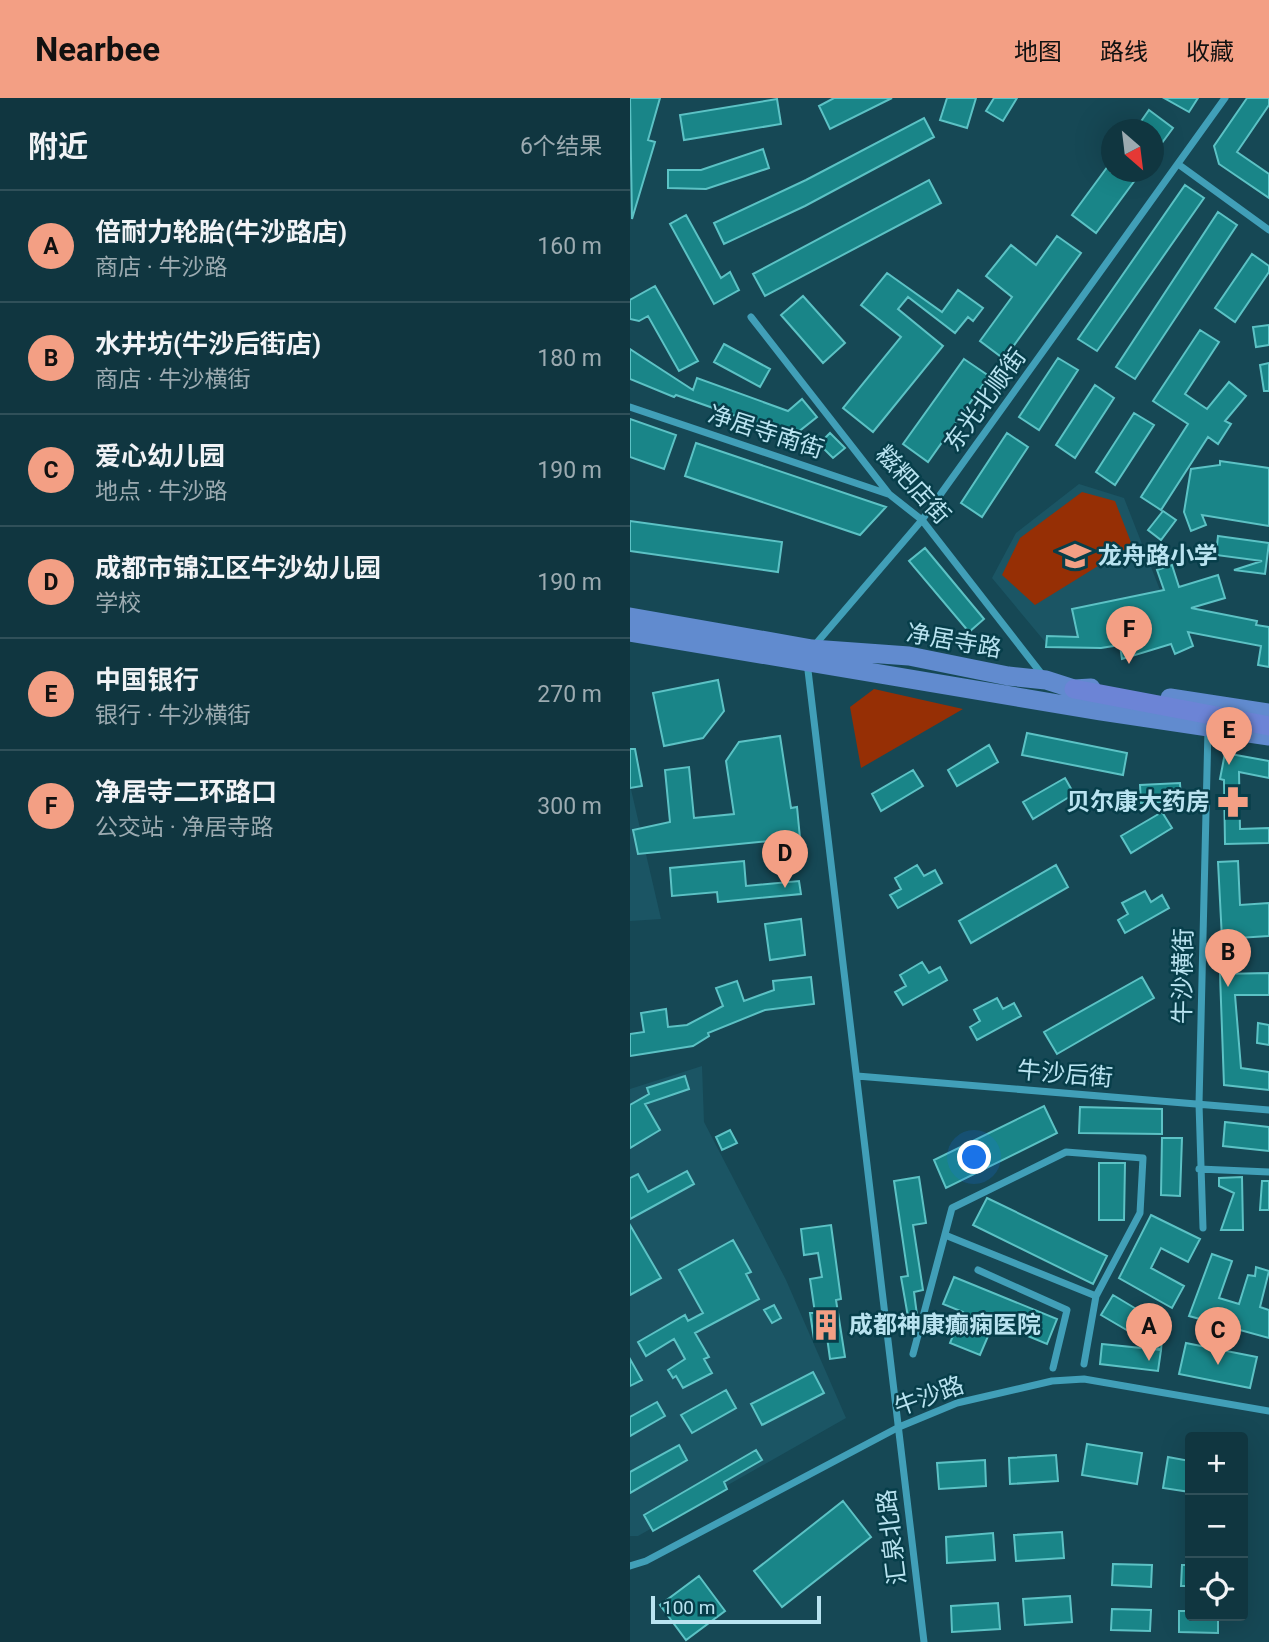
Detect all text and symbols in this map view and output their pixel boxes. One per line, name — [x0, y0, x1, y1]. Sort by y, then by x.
text: Nearbee — [35, 30, 160, 69]
text: 地图 — [1014, 38, 1062, 66]
text: 路线 — [1100, 38, 1148, 66]
text: 收藏 — [1186, 38, 1234, 66]
north arrow — [1101, 119, 1164, 182]
text: 附近 — [28, 129, 88, 164]
text: 6个结果 — [520, 133, 602, 160]
text: 倍耐力轮胎(牛沙路店) — [95, 217, 347, 247]
text: A — [43, 233, 59, 260]
text: 160 m — [537, 233, 602, 260]
text: 商店 · 牛沙路 — [95, 254, 227, 281]
text: 水井坊(牛沙后街店) — [95, 329, 321, 359]
street label: 东光北顺街 — [938, 343, 1032, 457]
text: B — [44, 345, 58, 372]
text: 180 m — [537, 345, 602, 372]
text: 商店 · 牛沙横街 — [95, 366, 250, 393]
street label: 净居寺南街 — [705, 400, 827, 464]
street label: 糍粑店街 — [870, 440, 956, 530]
text: 爱心幼儿园 — [95, 441, 225, 471]
text: C — [43, 457, 59, 484]
text: 190 m — [537, 457, 602, 484]
text: 地点 · 牛沙路 — [95, 478, 227, 505]
school or university icon: 龙舟路小学 — [1058, 539, 1092, 573]
place label: 龙舟路小学 — [1098, 542, 1218, 570]
text: 成都市锦江区牛沙幼儿园 — [95, 553, 381, 583]
text: D — [44, 569, 58, 596]
text: 190 m — [537, 569, 602, 596]
text: 学校 — [95, 590, 141, 617]
pin: F — [1106, 606, 1152, 664]
street label: 净居寺路 — [904, 619, 1004, 663]
text: 中国银行 — [95, 665, 199, 695]
text: E — [45, 681, 57, 708]
text: 270 m — [537, 681, 602, 708]
text: 银行 · 牛沙横街 — [95, 702, 250, 729]
pin: E — [1206, 707, 1252, 765]
text: 净居寺二环路口 — [95, 777, 277, 807]
pharmacy icon: 贝尔康大药房 — [1216, 785, 1250, 819]
place label: 贝尔康大药房 — [1066, 788, 1210, 816]
text: F — [45, 793, 57, 820]
text: 300 m — [537, 793, 602, 820]
text: 公交站 · 净居寺路 — [95, 814, 273, 841]
pin: D — [762, 830, 808, 888]
street label: 牛沙横街 — [1168, 928, 1198, 1024]
pin: B — [1205, 929, 1251, 987]
street label: 牛沙后街 — [1016, 1056, 1114, 1092]
your location — [957, 1140, 991, 1174]
pin: A — [1126, 1303, 1172, 1361]
pin: C — [1195, 1307, 1241, 1365]
building icon: 成都神康癫痫医院 — [809, 1308, 843, 1342]
place label: 成都神康癫痫医院 — [849, 1311, 1041, 1339]
street label: 牛沙路 — [890, 1371, 968, 1421]
map controls — [1185, 1432, 1248, 1621]
button: + — [1185, 1432, 1248, 1495]
street label: 汇泉北路 — [872, 1488, 912, 1586]
button: − — [1185, 1495, 1248, 1558]
button: locate — [1185, 1558, 1248, 1621]
scale bar — [651, 1593, 821, 1625]
text: 100 m — [662, 1596, 715, 1619]

